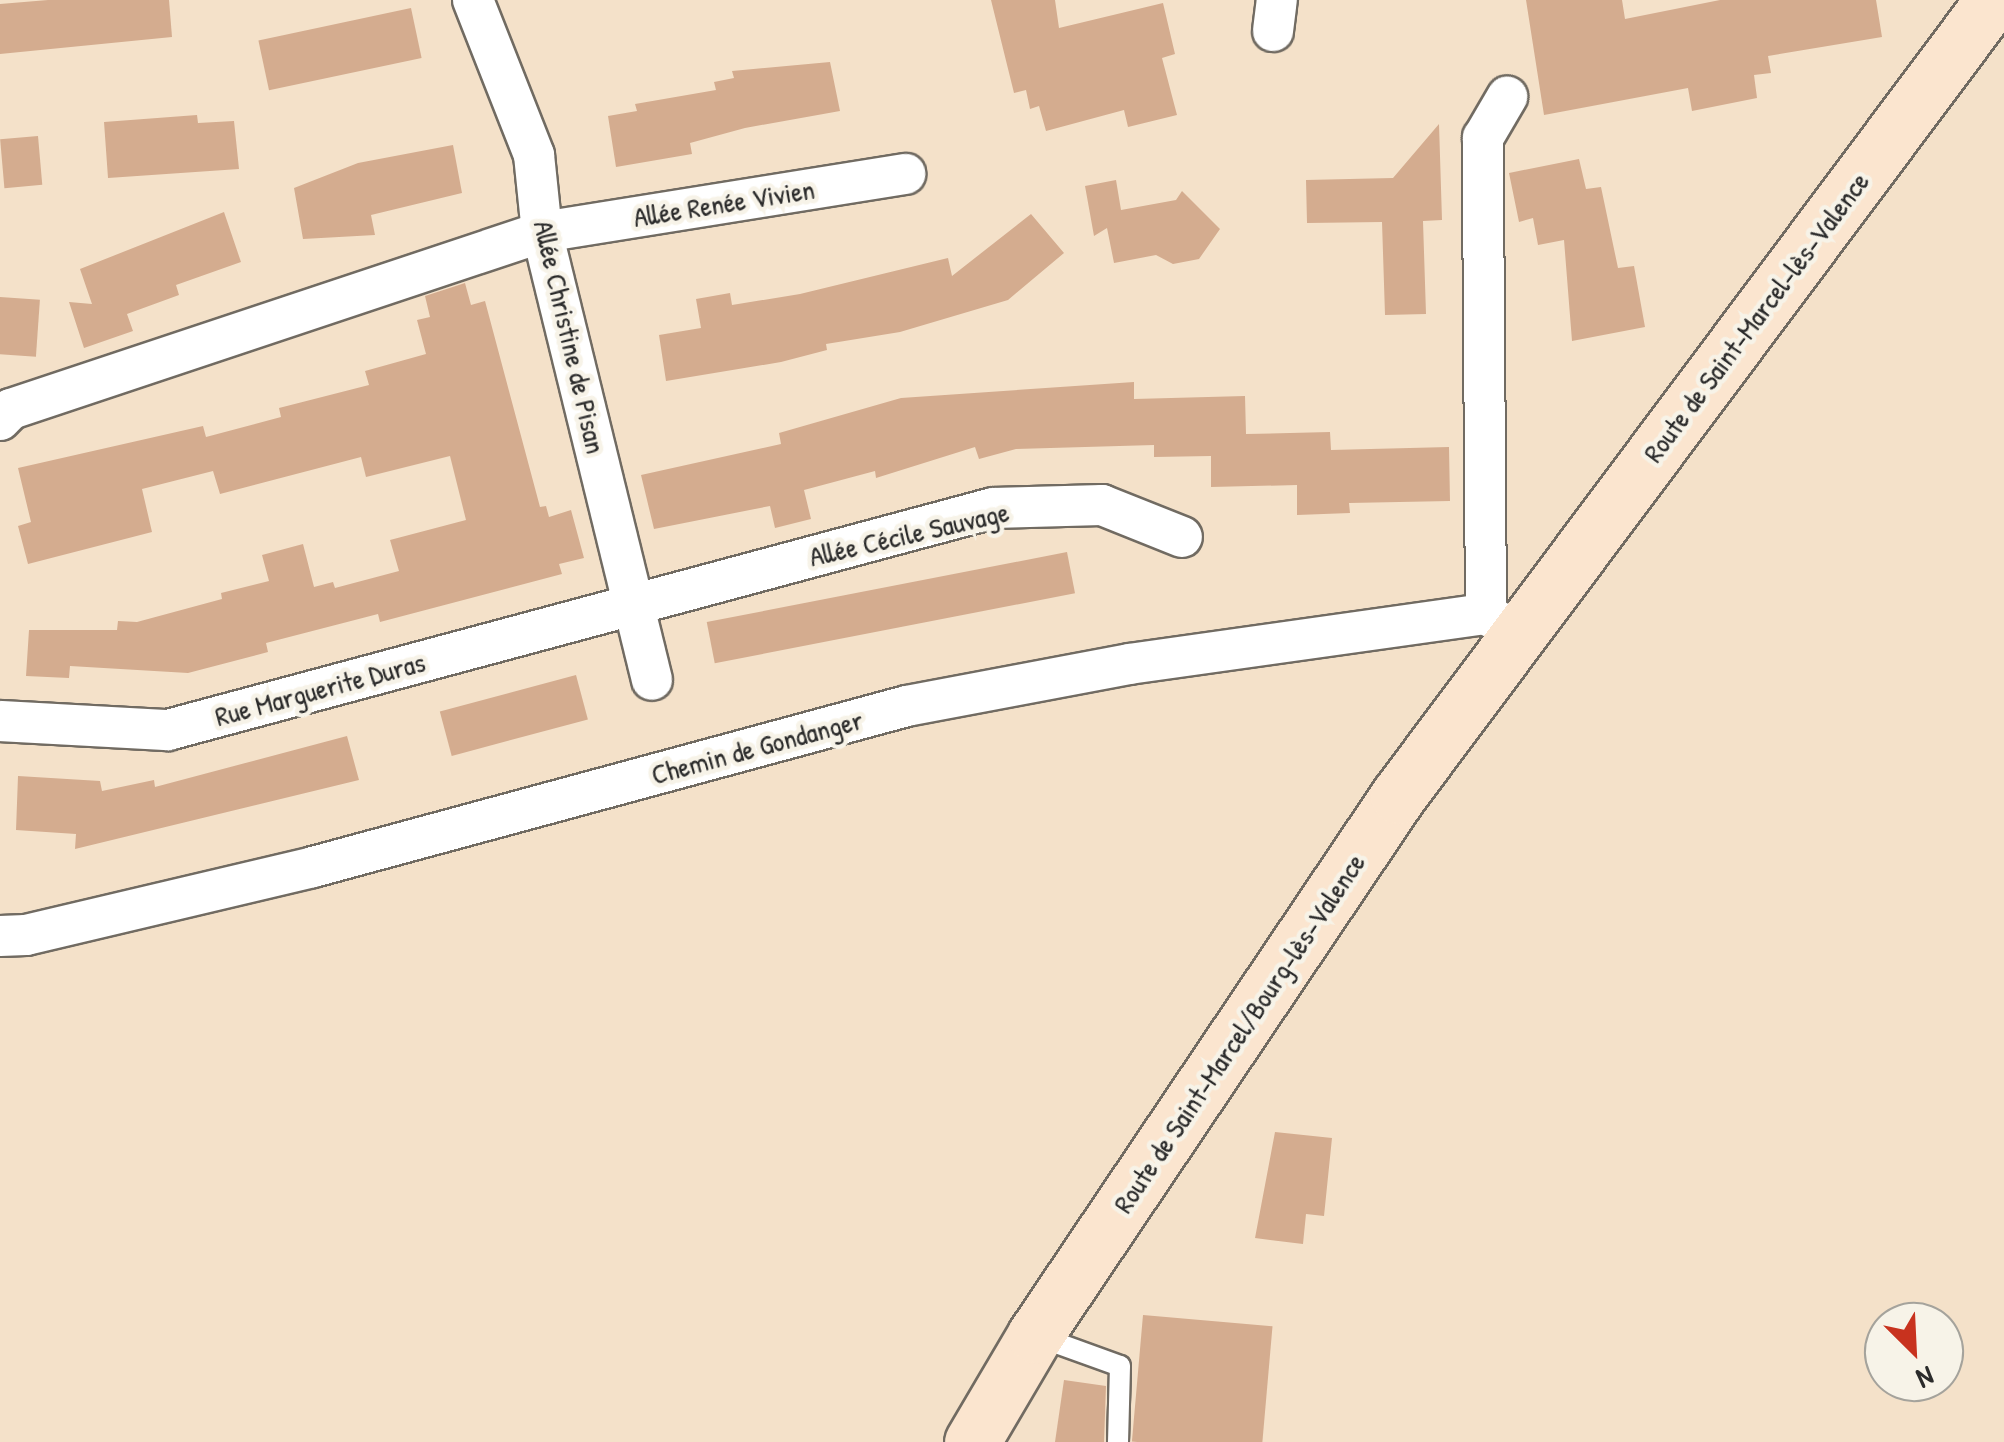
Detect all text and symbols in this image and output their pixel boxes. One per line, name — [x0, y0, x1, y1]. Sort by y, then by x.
street label: Route de Saint-Marcel-lès-Valence — [1636, 165, 1876, 469]
street label: Allée Renée Vivien — [631, 172, 817, 234]
street label: Allée Christine de Pisan — [527, 217, 613, 457]
street label: Allée Cécile Sauvage — [806, 495, 1012, 573]
street label: Rue Marguerite Duras — [211, 645, 429, 733]
street label: Chemin de Gondanger — [648, 703, 866, 791]
street label: Route de Saint-Marcel/Bourg-lès-Valence — [1106, 847, 1372, 1219]
north arrow — [1864, 1302, 1964, 1402]
text: N — [1911, 1357, 1940, 1398]

